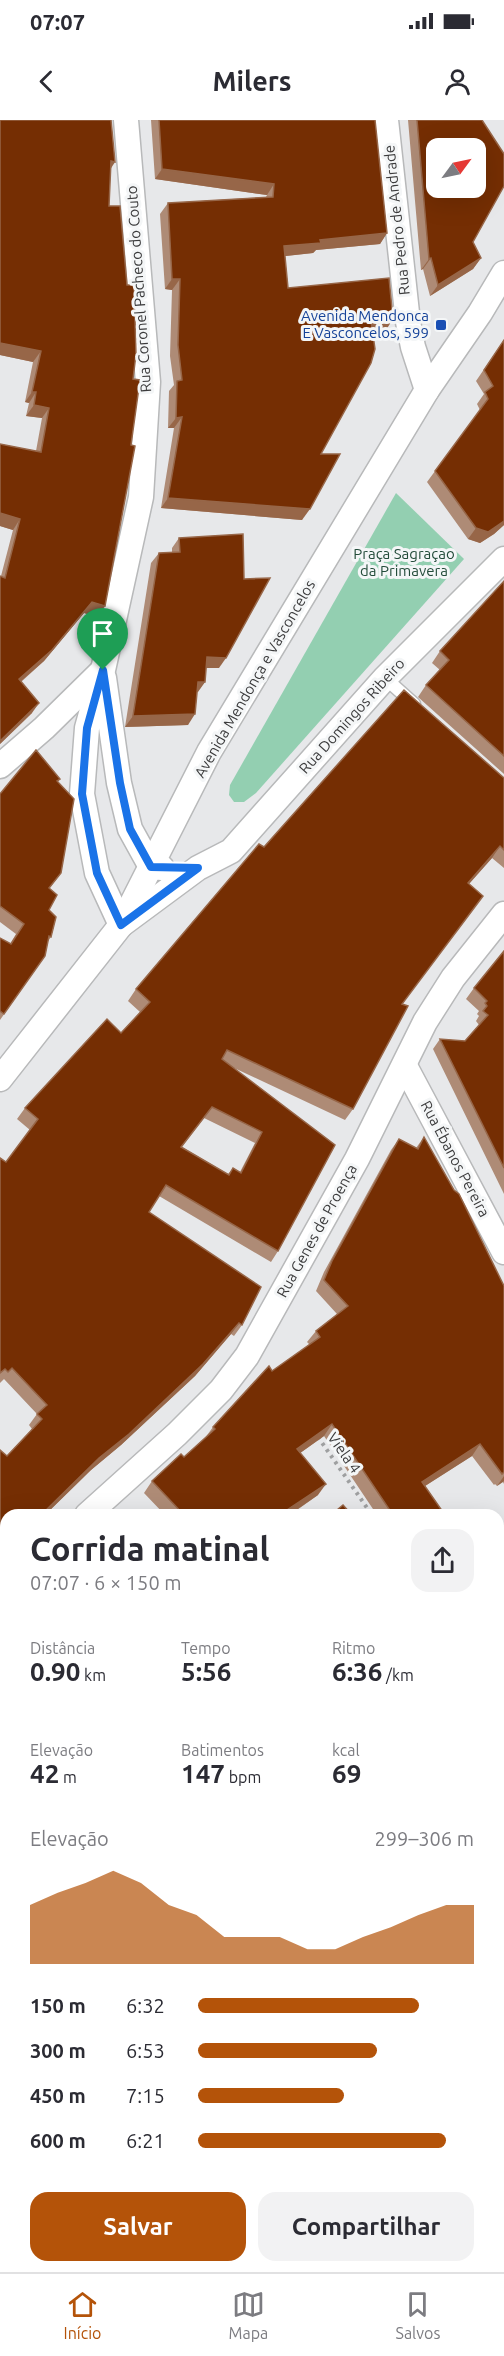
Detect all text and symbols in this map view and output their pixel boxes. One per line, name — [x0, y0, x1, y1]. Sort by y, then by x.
text: 07:07 — [30, 9, 85, 34]
icon: back — [30, 65, 63, 98]
icon: person — [441, 65, 474, 98]
text: Milers — [212, 66, 292, 96]
north arrow — [426, 138, 486, 198]
map controls — [426, 138, 486, 198]
street label: Rua Pedro de Andrade — [380, 144, 413, 296]
street label: Rua Coronel Pacheco do Couto — [123, 185, 154, 393]
place label: Avenida Mendonca E Vasconcelos, 599 — [301, 307, 429, 341]
marker: Avenida Mendonca E Vasconcelos, 599 — [434, 318, 448, 332]
park label: Praça Sagraçao da Primavera — [353, 545, 455, 579]
street label: Avenida Mendonça e Vasconcelos — [191, 577, 318, 781]
pin — [77, 608, 128, 670]
icon: arrive — [86, 617, 119, 650]
street label: Rua Domingos Ribeiro — [295, 655, 408, 777]
street label: Rua Ébanos Pereira — [418, 1098, 493, 1220]
street label: Rua Genes de Proença — [273, 1161, 360, 1300]
street label: Viela 4 — [324, 1429, 364, 1476]
button: share — [411, 1529, 474, 1592]
text: Corrida matinal — [30, 1530, 269, 1567]
text: 07:07 · 6 × 150 m — [30, 1571, 182, 1594]
text: Distância — [30, 1639, 95, 1657]
text: Tempo — [181, 1639, 231, 1657]
text: Ritmo — [332, 1639, 375, 1657]
text: 0.90 — [30, 1657, 80, 1686]
text: 5:56 — [181, 1657, 231, 1686]
text: 6:36 — [332, 1657, 382, 1686]
text: km — [80, 1666, 106, 1684]
text: /km — [382, 1666, 414, 1684]
text: Elevação — [30, 1741, 93, 1759]
text: Batimentos — [181, 1741, 264, 1759]
text: kcal — [332, 1741, 360, 1759]
text: 42 — [30, 1759, 59, 1788]
text: 147 — [181, 1759, 225, 1788]
text: 69 — [332, 1759, 361, 1788]
text: m — [59, 1768, 77, 1786]
text: bpm — [225, 1768, 261, 1786]
text: Elevação — [30, 1827, 109, 1850]
text: 299–306 m — [375, 1827, 474, 1850]
text: 150 m — [30, 1994, 86, 2017]
text: 6:32 — [126, 1994, 165, 2017]
text: 300 m — [30, 2039, 86, 2062]
text: 6:53 — [126, 2039, 165, 2062]
text: 450 m — [30, 2084, 86, 2107]
text: 7:15 — [126, 2084, 165, 2107]
text: 600 m — [30, 2129, 86, 2152]
text: 6:21 — [126, 2129, 165, 2152]
button: Salvar — [30, 2192, 246, 2261]
button: Compartilhar — [258, 2192, 474, 2261]
tab: Início — [64, 2288, 101, 2342]
tab: Mapa — [229, 2288, 268, 2342]
tab: Salvos — [396, 2288, 440, 2342]

